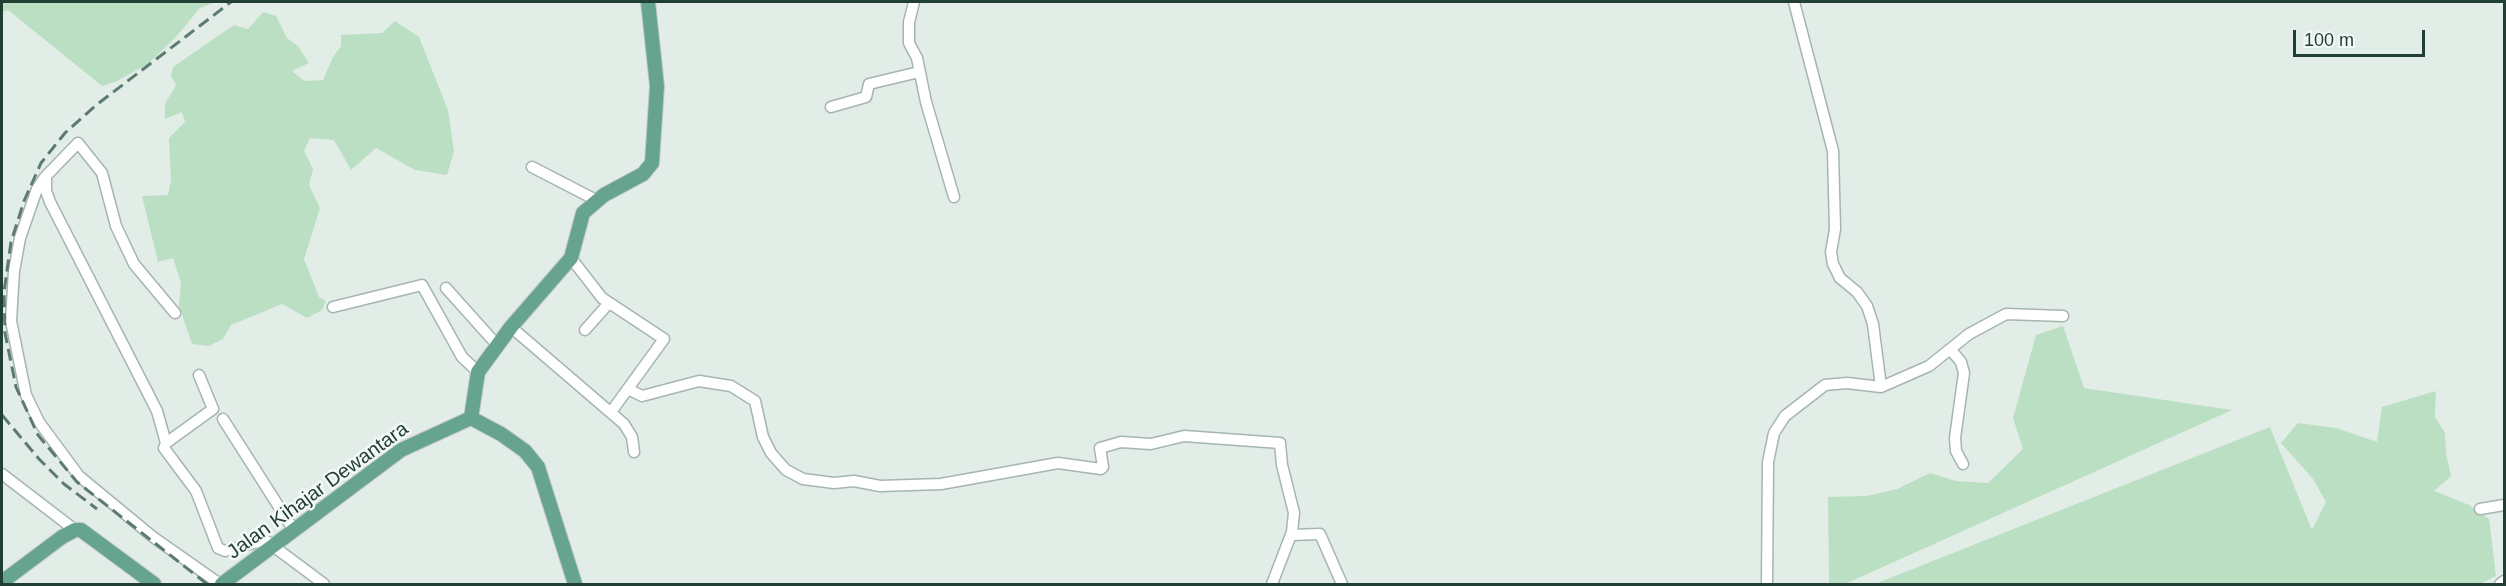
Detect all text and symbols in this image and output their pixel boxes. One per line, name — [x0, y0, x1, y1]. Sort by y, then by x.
scale bar — [2296, 18, 2428, 56]
text: 100 m — [2304, 30, 2354, 50]
street label: Jalan Kihajar Dewantara — [223, 417, 413, 565]

